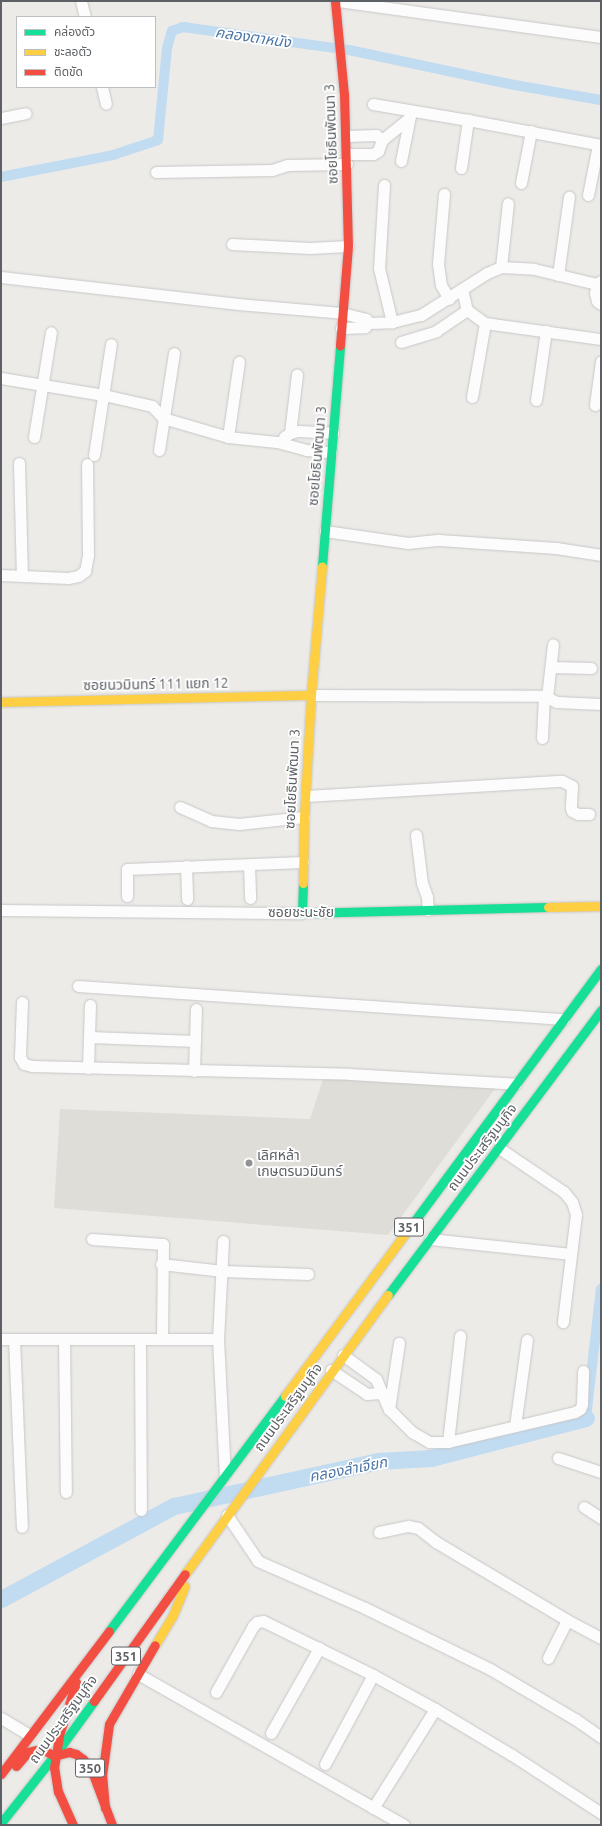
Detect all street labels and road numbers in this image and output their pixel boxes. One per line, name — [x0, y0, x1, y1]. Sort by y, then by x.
street label: ซอยโยธินพัฒนา 3 — [321, 84, 341, 184]
street label: ซอยโยธินพัฒนา 3 — [304, 405, 330, 507]
street label: ซอยนวมินทร์ 111 แยก 12 — [83, 674, 229, 694]
street label: ซอยโยธินพัฒนา 3 — [281, 728, 303, 830]
street label: ซอยชะนะชัย — [268, 904, 334, 920]
street label: ถนนประเสริฐมนูกิจ — [444, 1100, 520, 1194]
road number: 351 — [394, 1216, 424, 1238]
street label: ถนนประเสริฐมนูกิจ — [250, 1360, 326, 1454]
road number: 351 — [111, 1645, 141, 1667]
street label: ถนนประเสริฐมนูกิจ — [25, 1672, 101, 1766]
road number: 350 — [75, 1757, 105, 1779]

